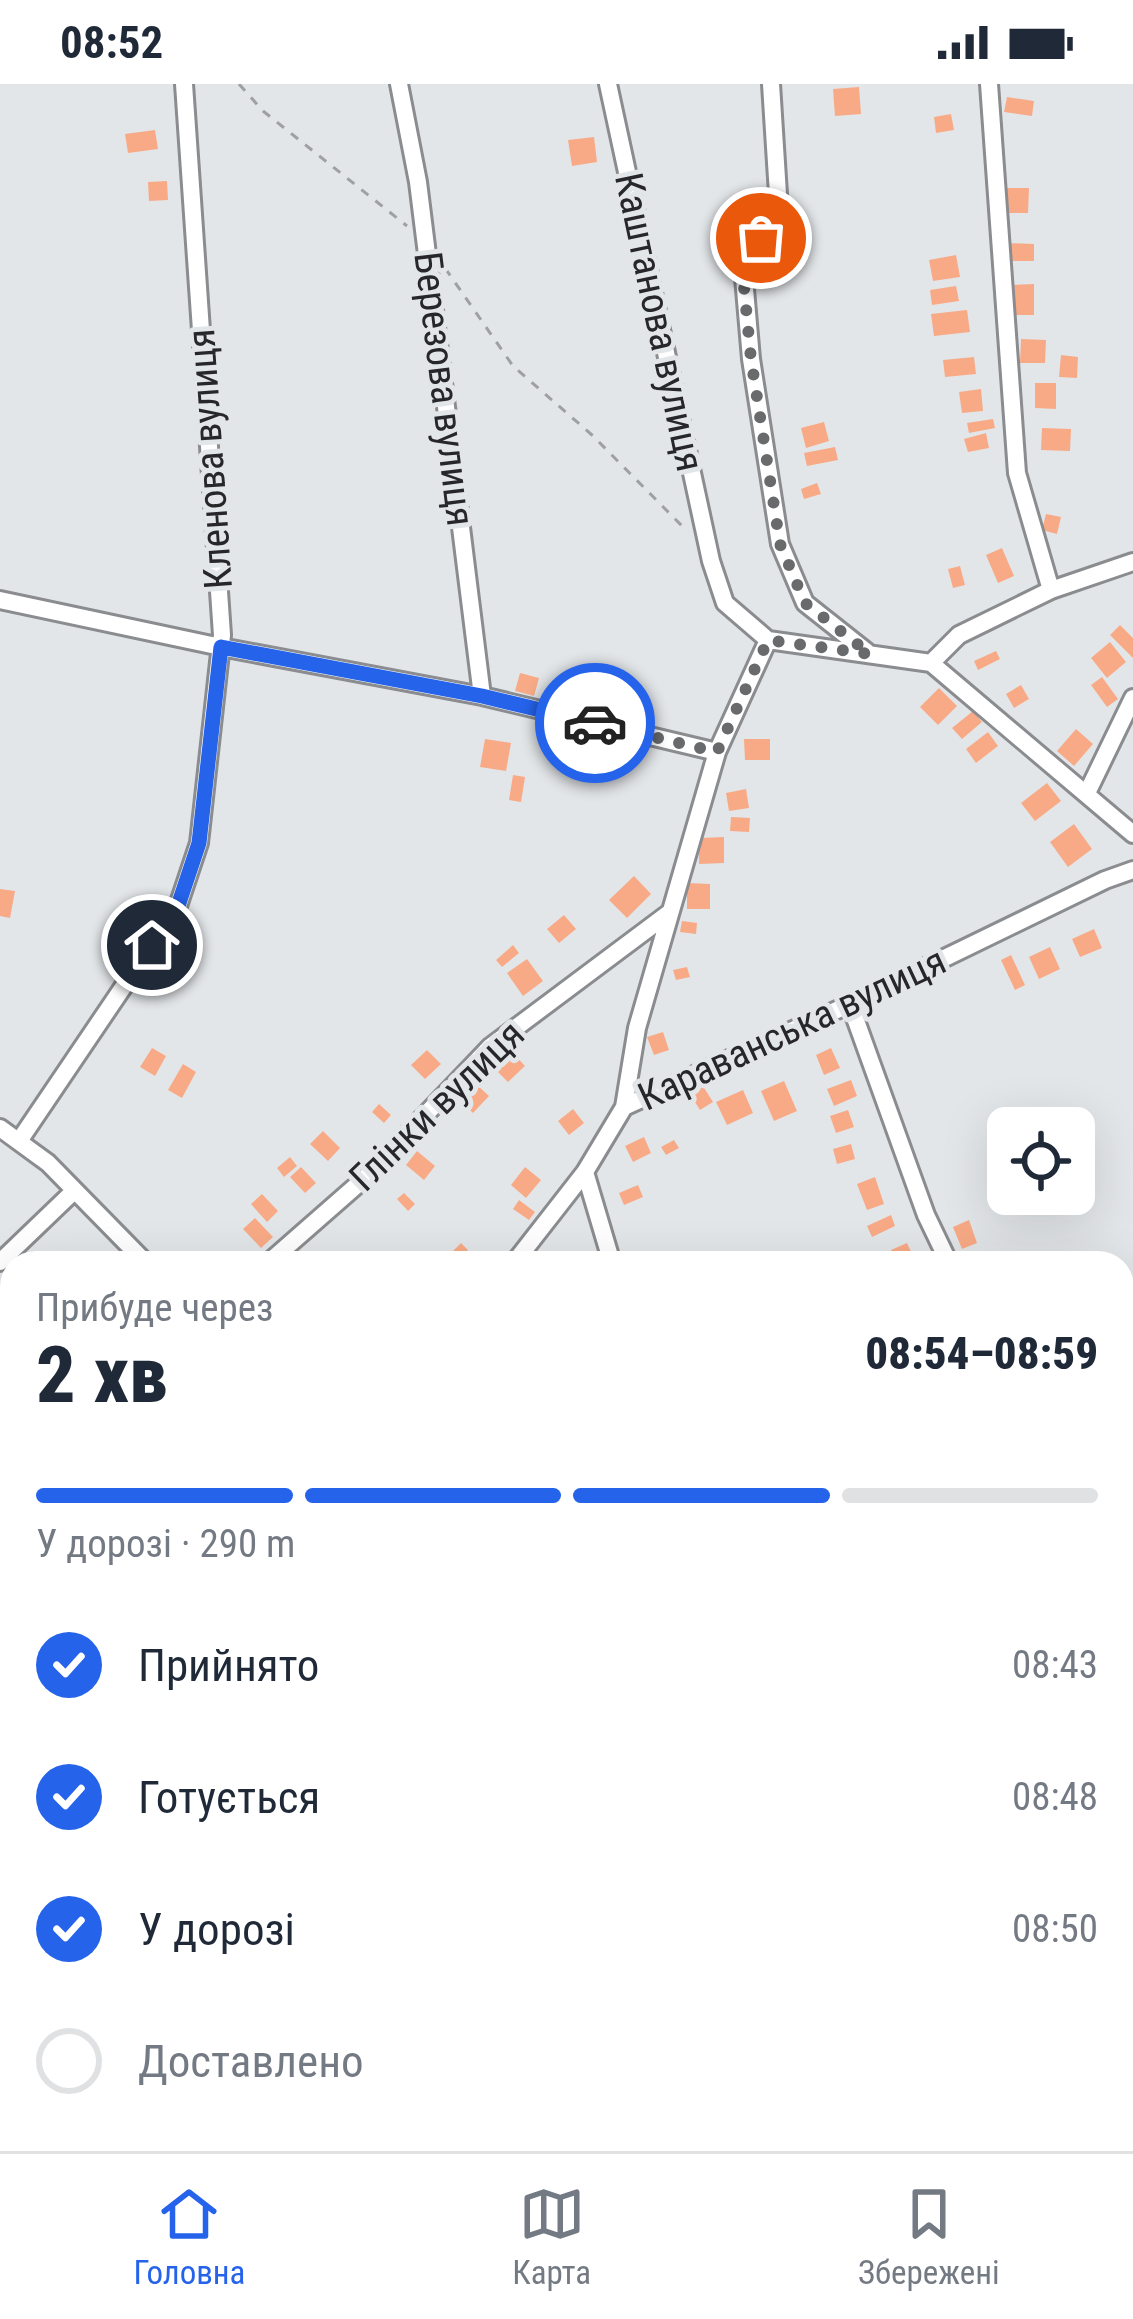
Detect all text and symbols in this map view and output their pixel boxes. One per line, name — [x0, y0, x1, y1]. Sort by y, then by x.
text: 08:52 — [60, 16, 163, 69]
street label: Каштанова вулиця — [605, 169, 713, 475]
pin — [710, 187, 812, 289]
icon: bag — [728, 205, 794, 271]
street label: Березова вулиця — [404, 249, 484, 529]
street label: Кленова вулиця — [178, 327, 242, 591]
courier — [535, 663, 655, 783]
icon: car — [562, 690, 628, 756]
pin — [101, 894, 203, 996]
icon: home — [119, 912, 185, 978]
street label: Караванська вулиця — [631, 938, 953, 1120]
street label: Глінки вулиця — [340, 1011, 534, 1201]
map controls — [987, 1107, 1095, 1215]
button: locate — [987, 1107, 1095, 1215]
text: Прибуде через — [36, 1285, 273, 1331]
text: 08:54–08:59 — [865, 1327, 1098, 1380]
text: 2 хв — [36, 1330, 168, 1421]
text: У дорозі · 290 m — [36, 1521, 295, 1567]
icon: check — [36, 1632, 102, 1698]
text: Прийнято — [138, 1639, 319, 1692]
text: 08:43 — [1012, 1642, 1098, 1688]
icon: check — [36, 1764, 102, 1830]
text: Готується — [138, 1771, 320, 1824]
text: 08:48 — [1012, 1774, 1098, 1820]
icon: check — [36, 1896, 102, 1962]
text: У дорозі — [138, 1903, 295, 1956]
text: 08:50 — [1012, 1906, 1098, 1952]
text: Доставлено — [138, 2035, 364, 2088]
tab: Головна — [133, 2181, 245, 2292]
tab: Карта — [512, 2181, 591, 2292]
tab: Збережені — [858, 2181, 1000, 2292]

